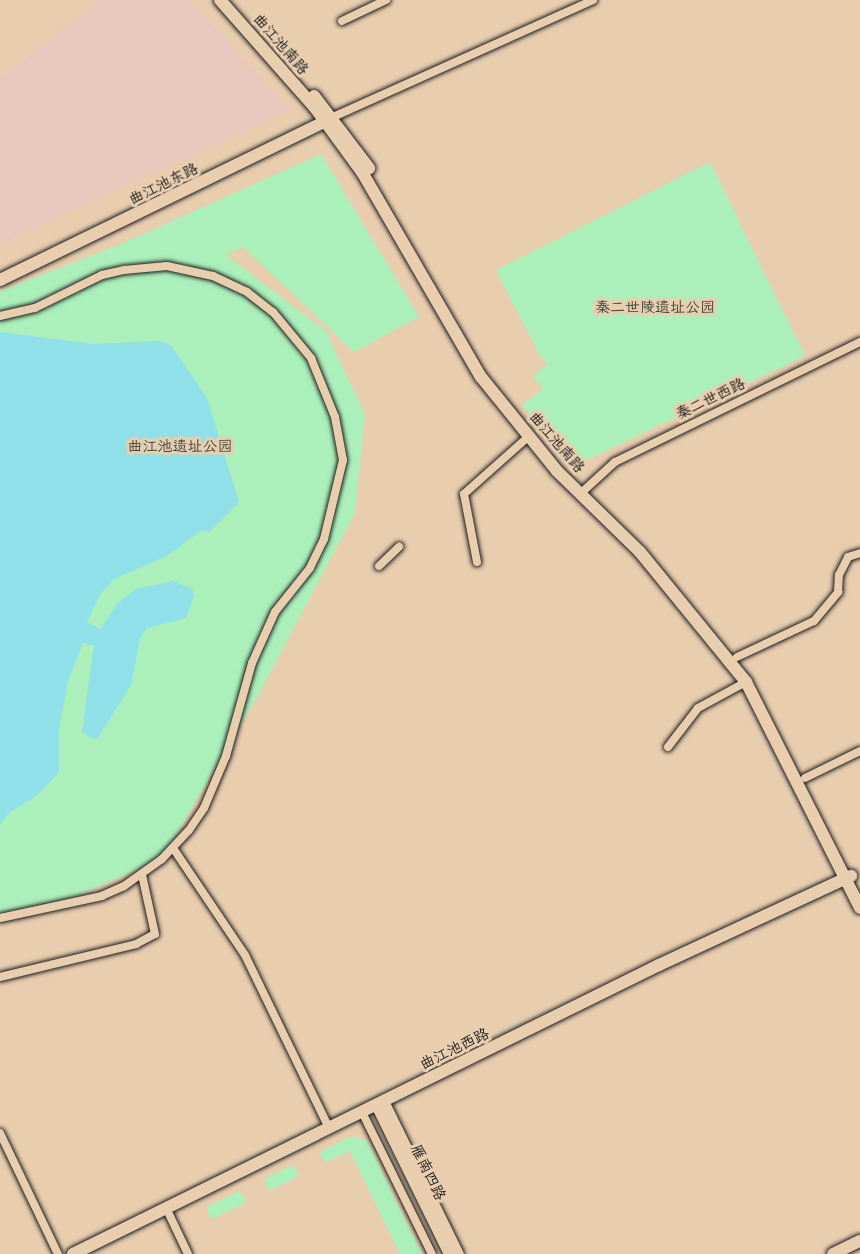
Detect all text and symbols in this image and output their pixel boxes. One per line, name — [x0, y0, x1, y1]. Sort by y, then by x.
street label: 曲江池南路 — [249, 11, 311, 79]
street label: 曲江池东路 — [126, 160, 202, 210]
park label: 秦二世陵遗址公园 — [595, 300, 715, 318]
street label: 秦二世西路 — [673, 375, 749, 425]
street label: 曲江池南路 — [525, 409, 587, 477]
park label: 曲江池遗址公园 — [128, 439, 232, 457]
street label: 曲江池西路 — [417, 1025, 493, 1075]
street label: 雁南四路 — [406, 1142, 448, 1204]

